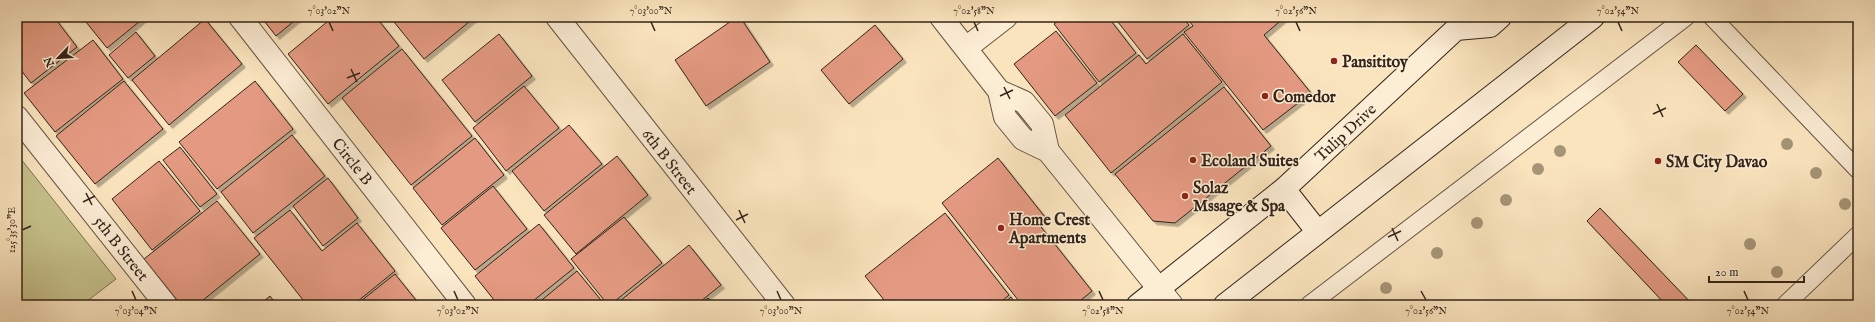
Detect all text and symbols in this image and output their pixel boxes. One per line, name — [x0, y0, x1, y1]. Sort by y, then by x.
text: 7°03'02"N — [308, 5, 351, 18]
text: 7°03'00"N — [630, 5, 673, 18]
text: 7°02'58"N — [953, 5, 995, 18]
text: 7°02'56"N — [1275, 5, 1317, 18]
text: 7°02'54"N — [1597, 5, 1640, 18]
north arrow — [38, 38, 78, 78]
place label: Pansititoy — [1342, 53, 1409, 73]
text: N — [41, 54, 59, 70]
marker: Pansititoy — [1329, 56, 1339, 66]
place label: Comedor — [1273, 88, 1336, 108]
marker: Comedor — [1260, 91, 1270, 101]
street label: Tulip Drive — [1312, 100, 1381, 167]
street label: 6th B Street — [637, 125, 701, 200]
street label: Circle B — [327, 135, 376, 190]
place label: Ecoland Suites — [1201, 152, 1299, 172]
place label: SM City Davao — [1666, 153, 1768, 173]
marker: Ecoland Suites — [1188, 155, 1198, 165]
marker: SM City Davao — [1653, 156, 1663, 166]
place label: Solaz Mssage & Spa — [1193, 179, 1286, 217]
marker: Solaz Mssage & Spa — [1180, 191, 1190, 201]
text: 125°35'30"E — [6, 207, 19, 253]
place label: Home Crest Apartments — [1008, 211, 1090, 249]
street label: 5th B Street — [89, 213, 152, 286]
marker: Home Crest Apartments — [996, 223, 1006, 233]
scale bar — [1709, 258, 1804, 284]
text: 20 m — [1715, 265, 1738, 280]
text: 7°03'04"N — [115, 305, 158, 318]
text: 7°03'02"N — [437, 305, 480, 318]
text: 7°03'00"N — [760, 305, 803, 318]
text: 7°02'58"N — [1082, 305, 1124, 318]
text: 7°02'56"N — [1405, 305, 1447, 318]
text: 7°02'54"N — [1727, 305, 1770, 318]

